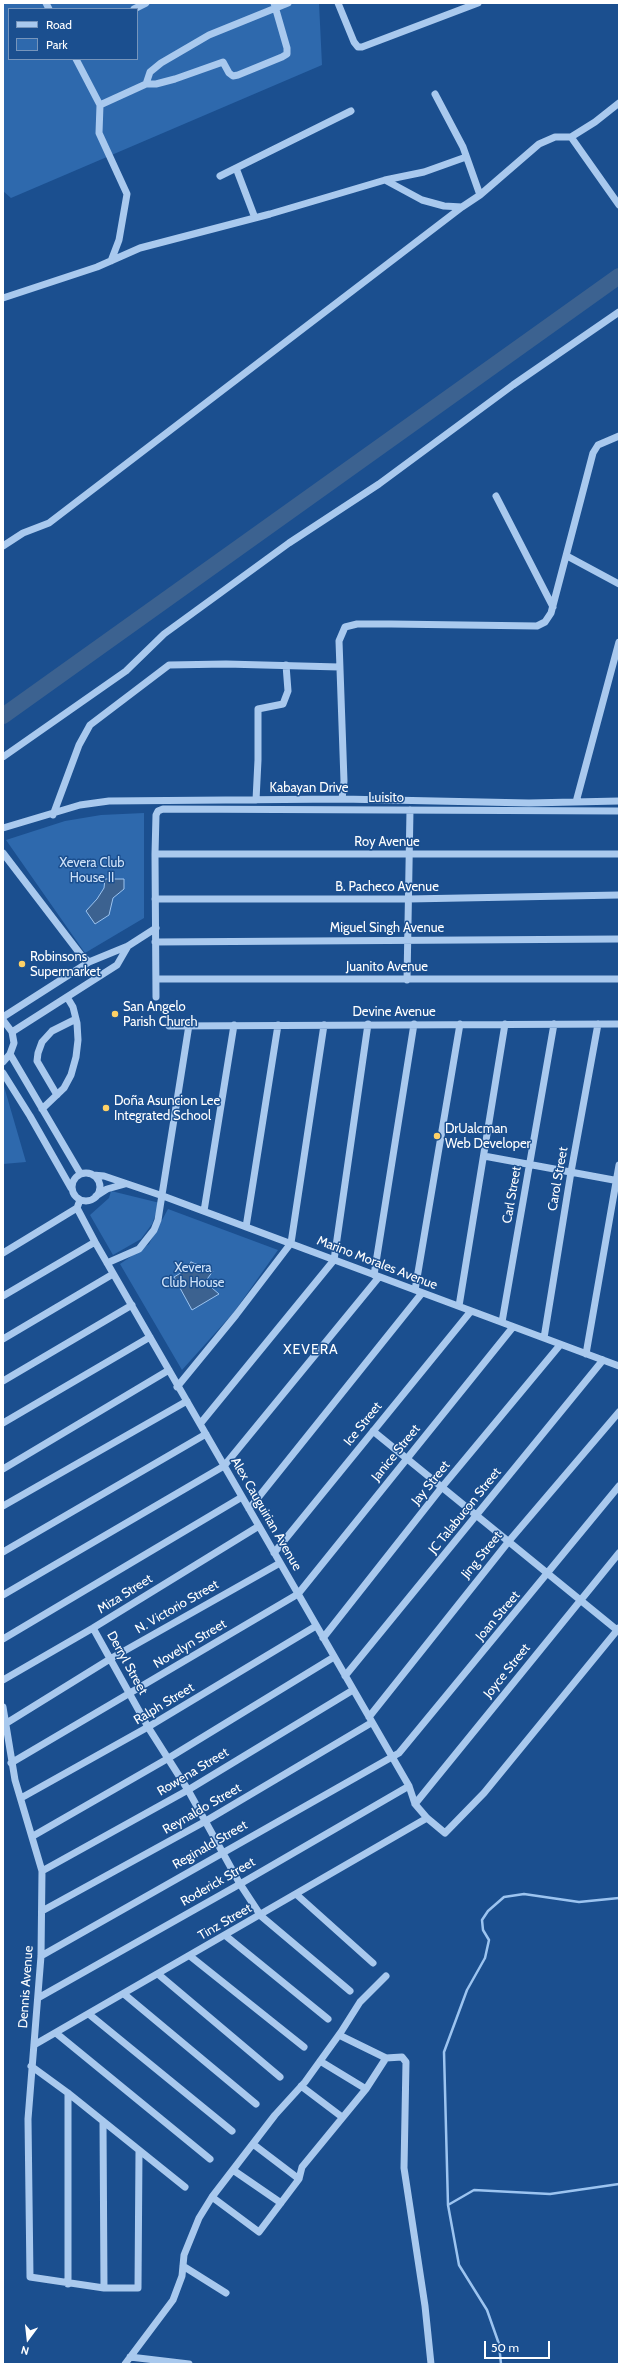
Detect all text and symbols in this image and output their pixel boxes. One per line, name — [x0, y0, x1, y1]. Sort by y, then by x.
legend — [8, 8, 138, 60]
text: Road — [46, 17, 72, 32]
text: Park — [46, 37, 68, 52]
street label: Kabayan Drive — [270, 780, 348, 796]
street label: Luisito — [368, 790, 404, 806]
street label: Roy Avenue — [354, 834, 420, 850]
park label: Xevera Club House II — [59, 855, 125, 886]
street label: B. Pacheco Avenue — [335, 879, 439, 895]
street label: Miguel Singh Avenue — [330, 920, 444, 936]
place label: Robinsons Supermarket — [30, 949, 101, 980]
marker: Robinsons Supermarket — [17, 959, 27, 969]
street label: Juanito Avenue — [346, 959, 428, 975]
place label: San Angelo Parish Church — [123, 999, 197, 1030]
street label: Devine Avenue — [352, 1004, 436, 1020]
marker: San Angelo Parish Church — [110, 1009, 120, 1019]
place label: Doña Asuncion Lee Integrated School — [114, 1093, 220, 1124]
marker: Doña Asuncion Lee Integrated School — [101, 1103, 111, 1113]
place label: DrUalcman Web Developer — [445, 1121, 531, 1152]
marker: DrUalcman Web Developer — [432, 1131, 442, 1141]
street label: Carol Street — [545, 1146, 571, 1212]
street label: Carl Street — [499, 1165, 525, 1225]
street label: Marino Morales Avenue — [314, 1233, 440, 1293]
park label: Xevera Club House — [161, 1260, 225, 1291]
district label: XEVERA — [283, 1342, 339, 1358]
street label: Ice Street — [341, 1399, 385, 1449]
street label: Janice Street — [368, 1422, 424, 1484]
street label: Alex Cauguirian Avenue — [227, 1455, 305, 1573]
street label: Jay Street — [409, 1458, 453, 1508]
street label: JC Talabucon Street — [425, 1465, 505, 1557]
street label: Jing Street — [458, 1528, 506, 1582]
street label: Miza Street — [95, 1571, 155, 1617]
street label: N. Victorio Street — [132, 1577, 222, 1637]
street label: Joan Street — [473, 1588, 523, 1644]
street label: Novelyn Street — [151, 1616, 229, 1672]
street label: Derryl Street — [103, 1629, 151, 1697]
street label: Joyce Street — [480, 1641, 534, 1701]
street label: Ralph Street — [131, 1680, 197, 1728]
street label: Rowena Street — [154, 1745, 232, 1799]
street label: Reynaldo Street — [160, 1780, 244, 1838]
street label: Reginald Street — [170, 1817, 250, 1873]
street label: Roderick Street — [178, 1854, 258, 1910]
street label: Tinz Street — [195, 1900, 255, 1944]
street label: Dennis Avenue — [15, 1945, 37, 2029]
north arrow — [8, 2319, 48, 2359]
scale bar — [486, 2333, 552, 2359]
text: 50 m — [491, 2340, 519, 2355]
text: N — [19, 2343, 30, 2358]

